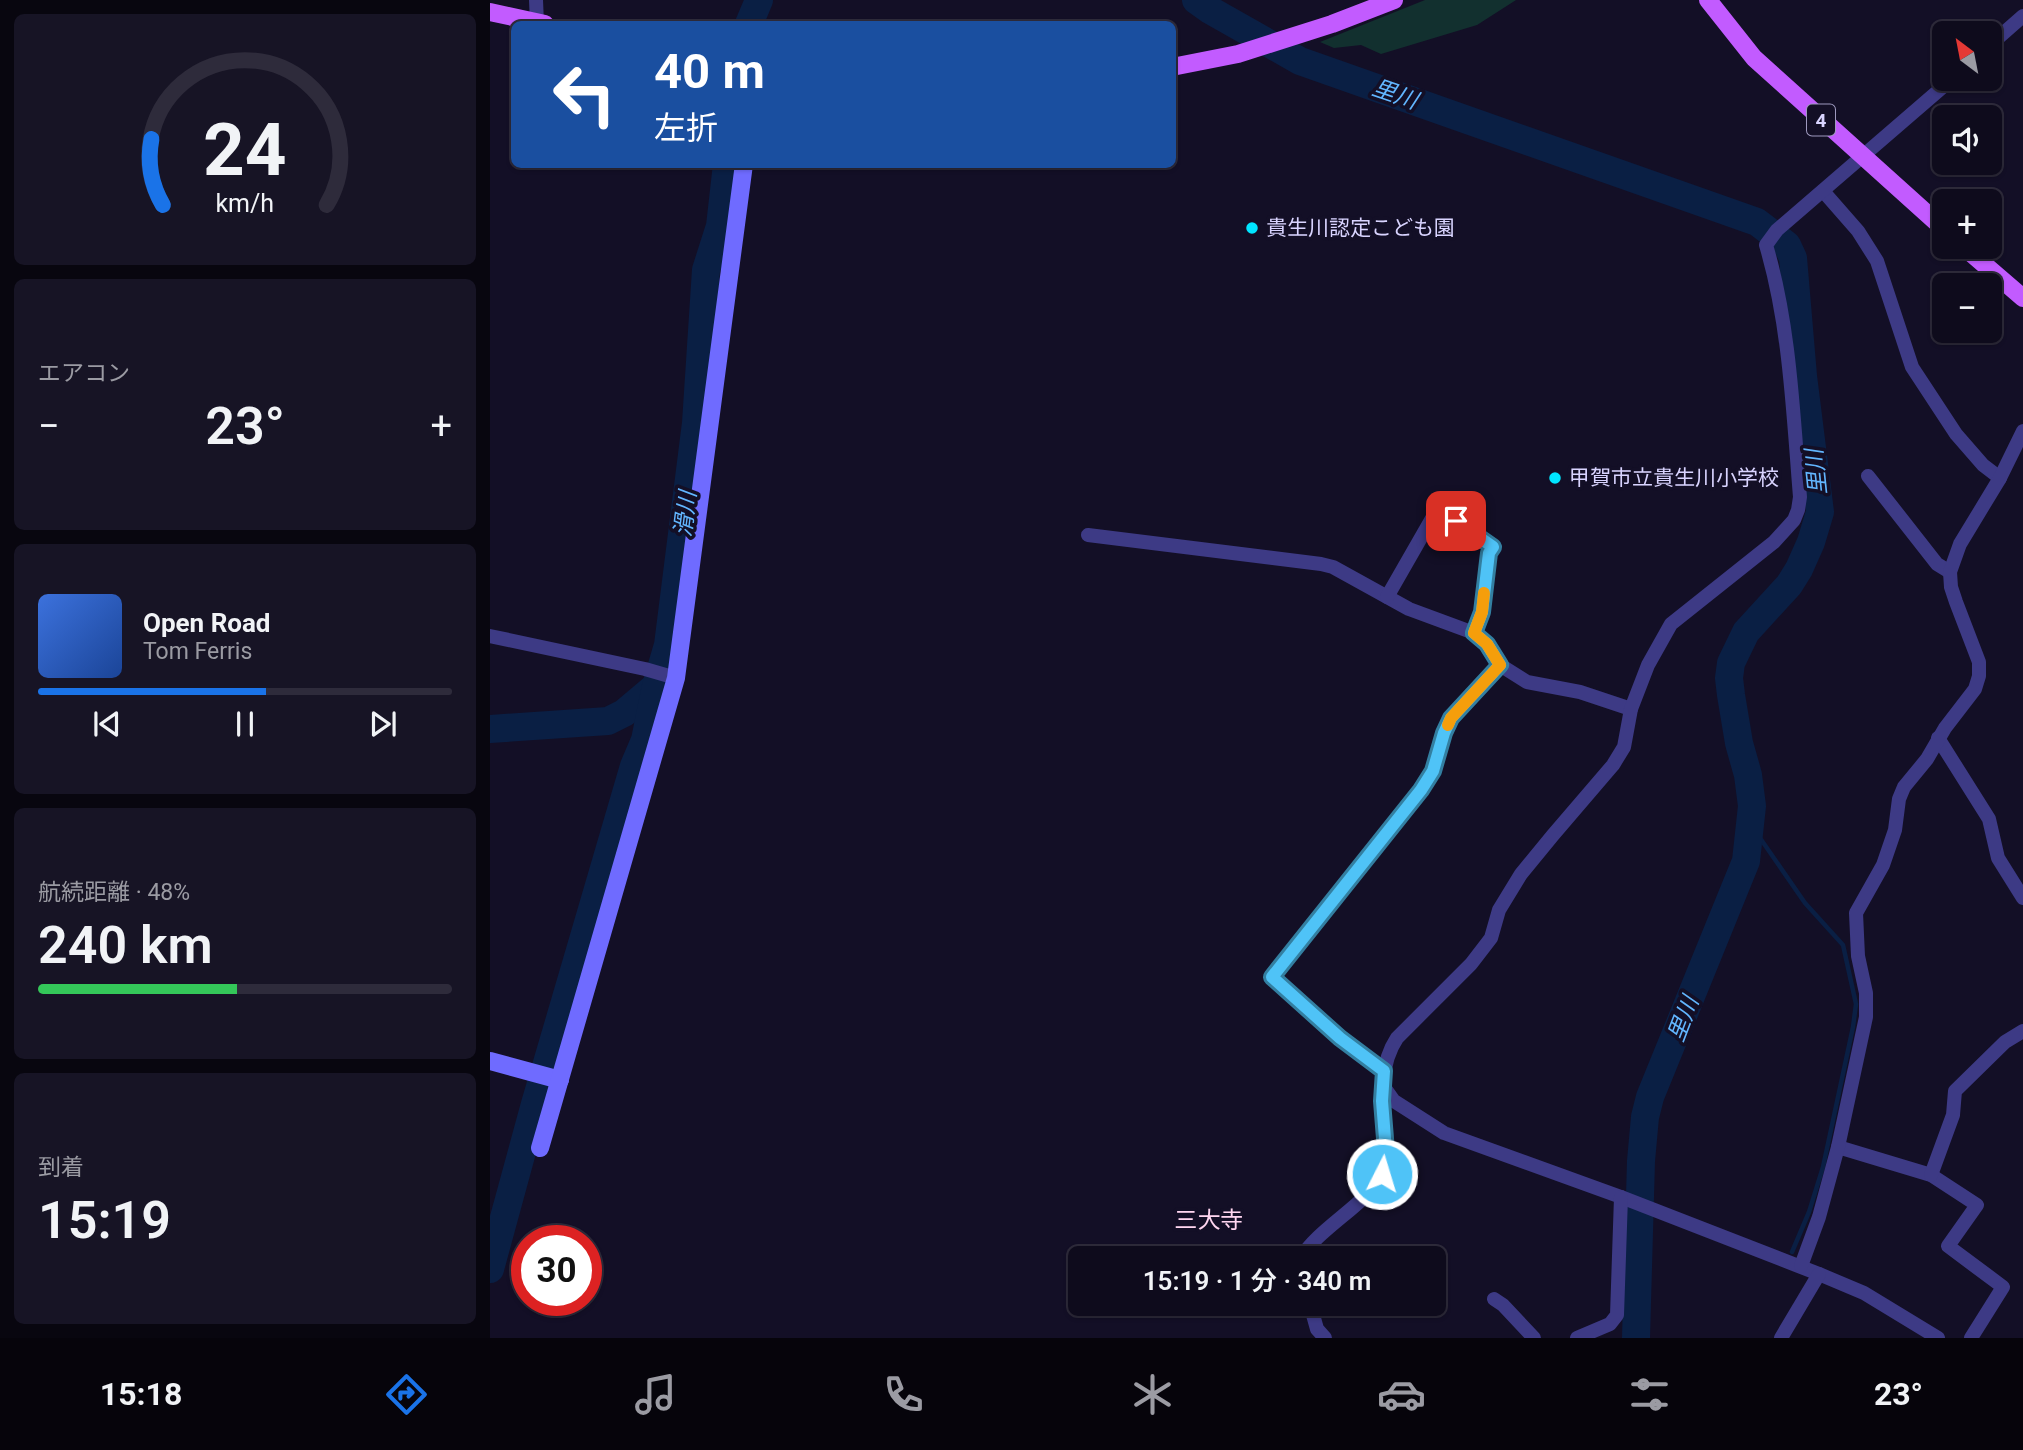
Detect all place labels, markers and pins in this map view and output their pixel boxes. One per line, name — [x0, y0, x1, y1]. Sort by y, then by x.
place label: 貴生川認定こども園 — [1266, 216, 1455, 240]
marker: 貴生川認定こども園 — [1244, 220, 1260, 236]
place label: 甲賀市立貴生川小学校 — [1569, 466, 1779, 490]
marker: 甲賀市立貴生川小学校 — [1547, 470, 1563, 486]
pin — [1426, 491, 1486, 551]

